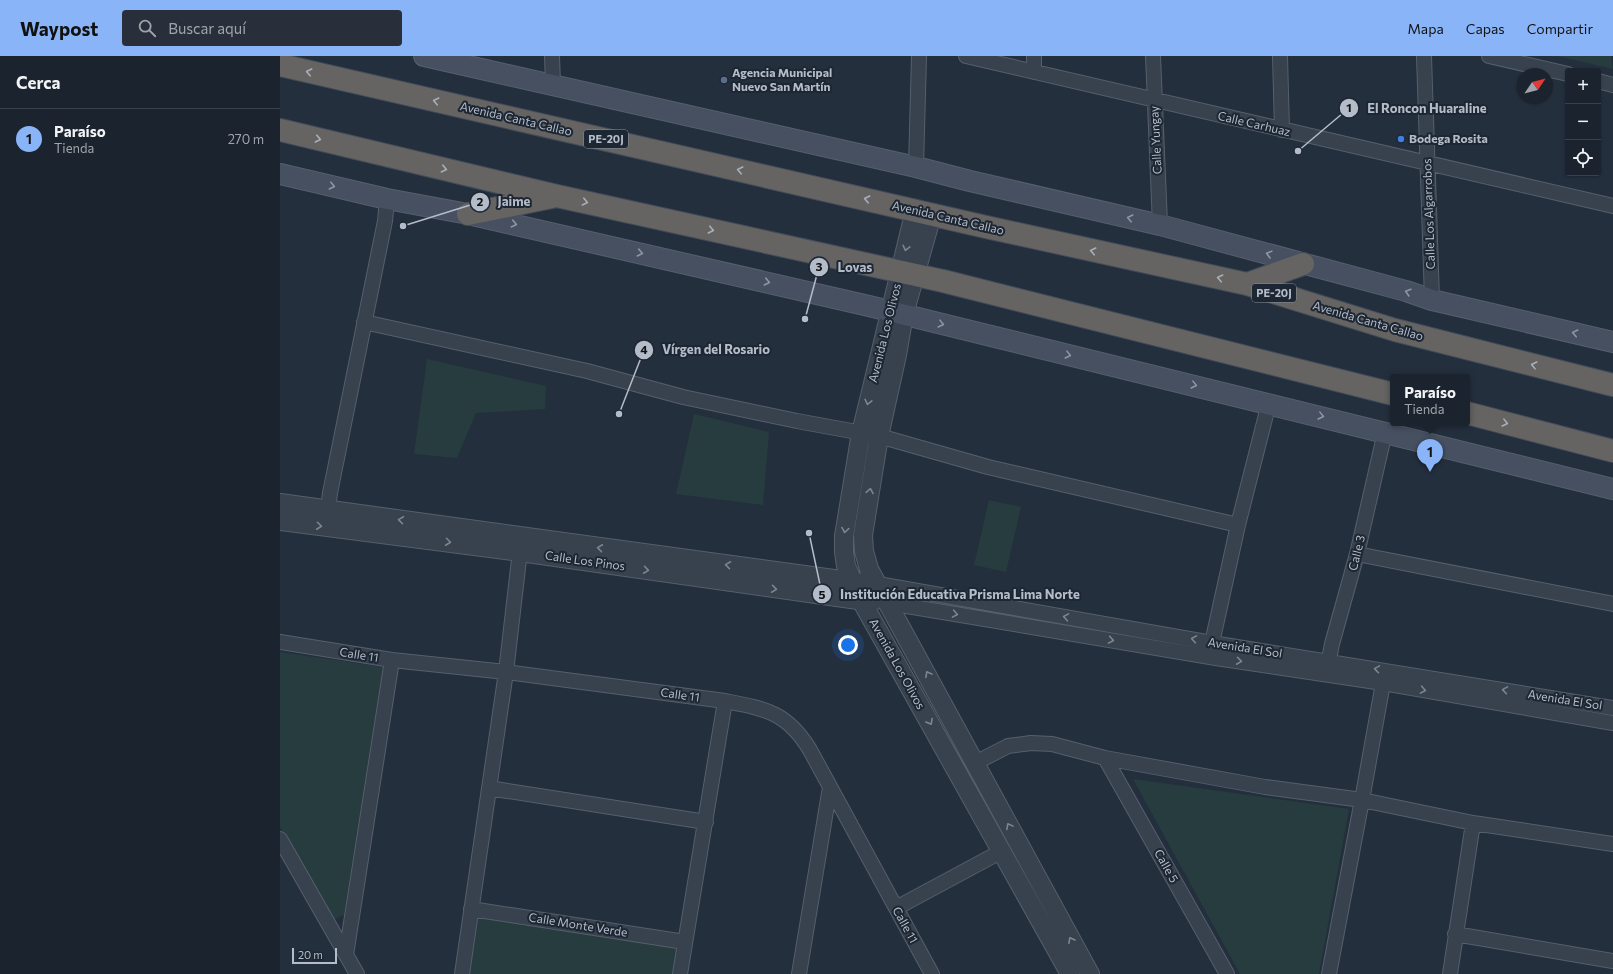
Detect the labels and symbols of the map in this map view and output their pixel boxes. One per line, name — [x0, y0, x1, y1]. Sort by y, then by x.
place label: Agencia Municipal Nuevo San Martín — [732, 65, 832, 93]
one-way arrow — [306, 68, 313, 76]
north arrow — [1517, 68, 1553, 104]
marker: Agencia Municipal Nuevo San Martín — [719, 75, 729, 85]
callout: El Roncon Huaraline — [1339, 96, 1495, 121]
one-way arrow — [433, 97, 439, 105]
street label: Avenida Canta Callao — [459, 98, 574, 138]
text: 1 — [1346, 100, 1352, 114]
text: El Roncon Huaraline — [1367, 100, 1487, 116]
street label: Calle Yungay — [1146, 105, 1164, 175]
street label: Calle Carhuaz — [1216, 108, 1292, 138]
road number: PE-20J — [584, 130, 628, 148]
place label: Bodega Rosita — [1409, 131, 1488, 145]
one-way arrow — [315, 134, 321, 142]
marker: Bodega Rosita — [1396, 134, 1406, 144]
street label: Calle Los Algarrobos — [1419, 158, 1437, 270]
one-way arrow — [441, 164, 448, 173]
one-way arrow — [737, 167, 743, 175]
one-way arrow — [328, 182, 335, 190]
callout: Jaime — [470, 189, 539, 214]
text: Jaime — [498, 193, 531, 209]
text: 2 — [477, 194, 484, 208]
one-way arrow — [864, 195, 871, 204]
street label: Avenida Canta Callao — [891, 197, 1006, 237]
one-way arrow — [581, 198, 588, 206]
one-way arrow — [1127, 214, 1133, 222]
one-way arrow — [510, 220, 517, 228]
one-way arrow — [708, 226, 715, 234]
one-way arrow — [903, 245, 911, 252]
one-way arrow — [1090, 247, 1096, 255]
one-way arrow — [637, 249, 643, 257]
one-way arrow — [1266, 251, 1272, 259]
callout: Lovas — [809, 255, 880, 280]
text: 3 — [816, 259, 823, 273]
text: Lovas — [838, 259, 872, 275]
one-way arrow — [1217, 275, 1223, 283]
one-way arrow — [764, 278, 770, 286]
street label: Avenida Los Olivos — [865, 282, 903, 384]
road number: PE-20J — [1252, 284, 1296, 302]
one-way arrow — [1405, 288, 1412, 297]
street label: Avenida Canta Callao — [1311, 298, 1425, 343]
one-way arrow — [938, 319, 945, 328]
one-way arrow — [1572, 330, 1578, 338]
callout: Vírgen del Rosario — [634, 337, 778, 362]
text: Vírgen del Rosario — [662, 341, 770, 357]
text: 4 — [640, 342, 648, 356]
one-way arrow — [1065, 350, 1071, 358]
one-way arrow — [1531, 361, 1538, 370]
one-way arrow — [1190, 380, 1197, 389]
one-way arrow — [865, 399, 873, 405]
one-way arrow — [1317, 411, 1324, 420]
one-way arrow — [1501, 418, 1508, 427]
pin: 1 — [1417, 439, 1443, 472]
one-way arrow — [865, 488, 874, 494]
one-way arrow — [398, 516, 405, 525]
one-way arrow — [316, 521, 322, 530]
one-way arrow — [842, 527, 850, 533]
street label: Calle 3 — [1345, 533, 1367, 572]
one-way arrow — [445, 537, 451, 546]
one-way arrow — [597, 544, 603, 553]
street label: Calle Los Pinos — [544, 547, 626, 573]
one-way arrow — [725, 561, 731, 570]
one-way arrow — [643, 565, 649, 574]
callout: Institución Educativa Prisma Lima Norte — [812, 582, 1088, 607]
one-way arrow — [771, 584, 777, 593]
text: Institución Educativa Prisma Lima Norte — [840, 586, 1080, 602]
text: 5 — [819, 587, 826, 601]
one-way arrow — [952, 609, 958, 618]
one-way arrow — [1062, 613, 1069, 622]
street label: Avenida Los Olivos — [867, 616, 929, 711]
street label: Avenida El Sol — [1207, 634, 1283, 660]
your location — [838, 635, 858, 655]
one-way arrow — [1108, 636, 1114, 644]
one-way arrow — [1190, 636, 1197, 644]
street label: Calle 11 — [339, 644, 380, 664]
one-way arrow — [1236, 656, 1242, 665]
one-way arrow — [1374, 665, 1380, 674]
one-way arrow — [925, 671, 932, 679]
street label: Calle 11 — [660, 684, 701, 704]
one-way arrow — [1420, 685, 1426, 694]
one-way arrow — [1502, 686, 1509, 695]
street label: Avenida El Sol — [1527, 686, 1603, 712]
one-way arrow — [925, 718, 932, 725]
one-way arrow — [1006, 823, 1013, 830]
street label: Calle 5 — [1152, 846, 1182, 885]
street label: Calle 11 — [890, 904, 922, 945]
street label: Calle Monte Verde — [528, 909, 629, 939]
one-way arrow — [1069, 937, 1076, 944]
scale bar — [292, 946, 337, 965]

